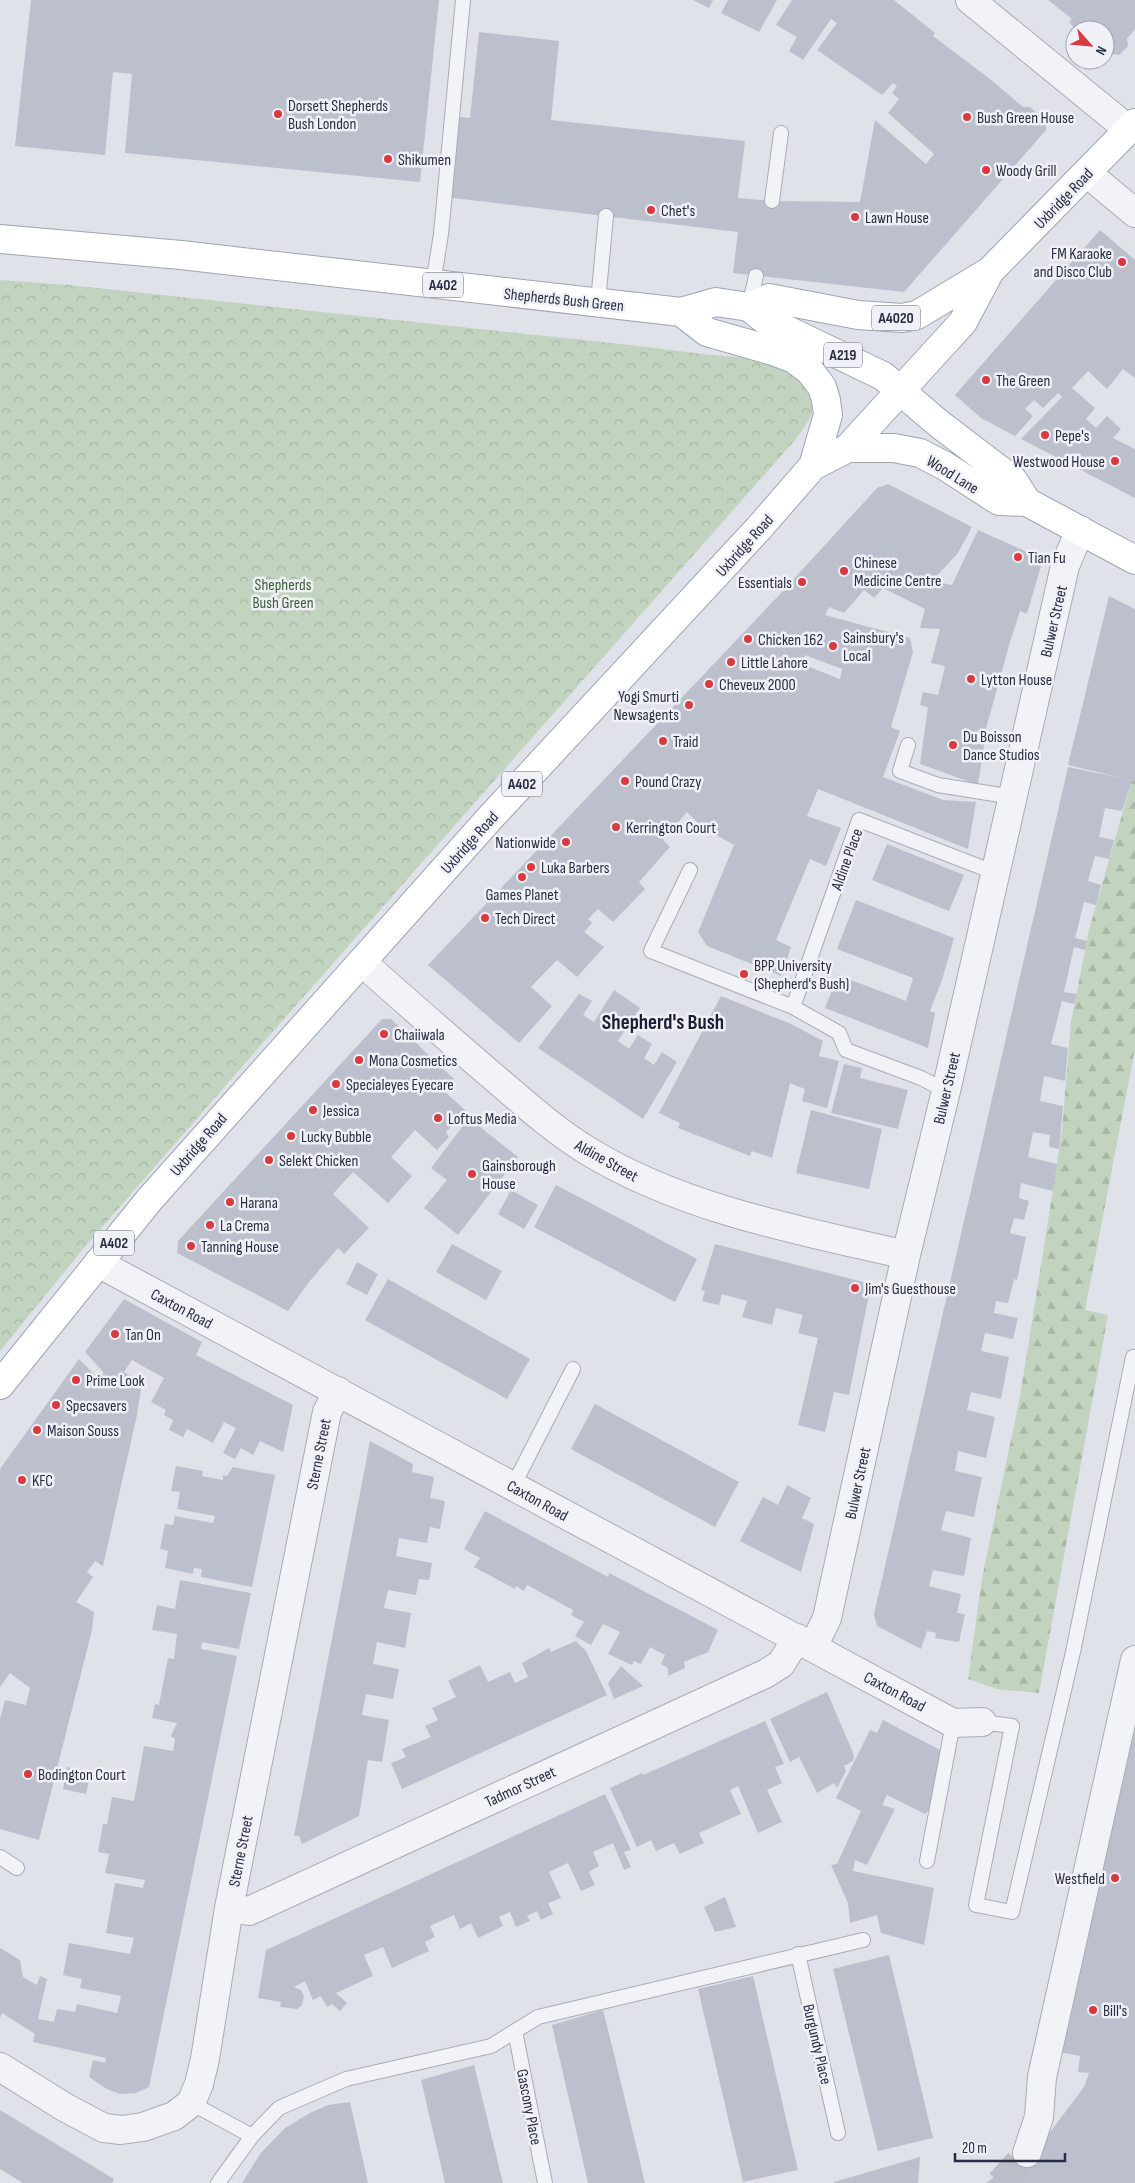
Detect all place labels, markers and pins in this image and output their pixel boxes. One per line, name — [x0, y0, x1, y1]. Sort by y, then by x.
place label: Dorsett Shepherds Bush London — [288, 97, 388, 134]
marker: Dorsett Shepherds Bush London — [272, 108, 284, 120]
place label: Bush Green House — [977, 109, 1074, 128]
marker: Bush Green House — [961, 111, 973, 123]
place label: Shikumen — [398, 151, 451, 170]
marker: Shikumen — [382, 153, 394, 165]
place label: Woody Grill — [996, 162, 1056, 181]
marker: Woody Grill — [980, 164, 992, 176]
place label: Chet's — [661, 202, 695, 221]
marker: Chet's — [645, 204, 657, 216]
place label: Lawn House — [865, 209, 929, 228]
marker: Lawn House — [849, 211, 861, 223]
place label: FM Karaoke and Disco Club — [1034, 245, 1112, 282]
marker: FM Karaoke and Disco Club — [1116, 256, 1128, 268]
place label: The Green — [996, 372, 1050, 391]
marker: The Green — [980, 374, 992, 386]
place label: Pepe's — [1055, 427, 1090, 446]
marker: Pepe's — [1039, 429, 1051, 441]
place label: Westwood House — [1013, 453, 1105, 472]
marker: Westwood House — [1109, 455, 1121, 467]
place label: Tian Fu — [1028, 549, 1066, 568]
marker: Tian Fu — [1012, 551, 1024, 563]
place label: Chinese Medicine Centre — [854, 554, 941, 591]
marker: Chinese Medicine Centre — [838, 565, 850, 577]
place label: Essentials — [738, 574, 792, 593]
marker: Essentials — [796, 576, 808, 588]
place label: Sainsbury's Local — [843, 629, 904, 666]
place label: Chicken 162 — [758, 631, 823, 650]
marker: Chicken 162 — [742, 633, 754, 645]
marker: Sainsbury's Local — [827, 640, 839, 652]
place label: Little Lahore — [741, 654, 808, 673]
marker: Little Lahore — [725, 656, 737, 668]
place label: Lytton House — [981, 671, 1052, 690]
marker: Lytton House — [965, 673, 977, 685]
place label: Cheveux 2000 — [719, 676, 796, 695]
marker: Cheveux 2000 — [703, 678, 715, 690]
place label: Yogi Smurti Newsagents — [613, 688, 679, 725]
marker: Yogi Smurti Newsagents — [683, 699, 695, 711]
place label: Du Boisson Dance Studios — [963, 728, 1040, 765]
place label: Traid — [673, 733, 698, 752]
marker: Traid — [657, 735, 669, 747]
marker: Du Boisson Dance Studios — [947, 739, 959, 751]
place label: Pound Crazy — [635, 773, 701, 792]
marker: Pound Crazy — [619, 775, 631, 787]
place label: Kerrington Court — [626, 819, 716, 838]
marker: Kerrington Court — [610, 821, 622, 833]
place label: Nationwide — [495, 834, 556, 853]
marker: Nationwide — [560, 836, 572, 848]
place label: Luka Barbers — [541, 859, 610, 878]
marker: Luka Barbers — [525, 861, 537, 873]
marker: Games Planet — [516, 871, 528, 883]
place label: Games Planet — [485, 886, 559, 905]
place label: Tech Direct — [495, 910, 556, 929]
marker: Tech Direct — [479, 912, 491, 924]
place label: BPP University (Shepherd's Bush) — [754, 957, 849, 994]
marker: BPP University (Shepherd's Bush) — [738, 968, 750, 980]
place label: Chaiiwala — [394, 1026, 445, 1045]
marker: Chaiiwala — [378, 1028, 390, 1040]
place label: Mona Cosmetics — [369, 1052, 458, 1071]
marker: Mona Cosmetics — [353, 1054, 365, 1066]
place label: Specialeyes Eyecare — [346, 1076, 454, 1095]
marker: Specialeyes Eyecare — [330, 1078, 342, 1090]
place label: Jessica — [322, 1102, 359, 1121]
marker: Jessica — [307, 1104, 319, 1116]
place label: Loftus Media — [448, 1110, 517, 1129]
marker: Loftus Media — [432, 1112, 444, 1124]
place label: Lucky Bubble — [301, 1128, 371, 1147]
marker: Lucky Bubble — [285, 1130, 297, 1142]
place label: Selekt Chicken — [279, 1152, 358, 1171]
marker: Selekt Chicken — [263, 1154, 275, 1166]
place label: Gainsborough House — [482, 1157, 556, 1194]
marker: Gainsborough House — [466, 1168, 478, 1180]
place label: Harana — [240, 1194, 278, 1213]
marker: Harana — [224, 1196, 236, 1208]
place label: La Crema — [220, 1217, 270, 1236]
marker: La Crema — [204, 1219, 216, 1231]
place label: Tanning House — [201, 1238, 279, 1257]
marker: Tanning House — [185, 1240, 197, 1252]
place label: Jim's Guesthouse — [864, 1280, 956, 1299]
marker: Jim's Guesthouse — [849, 1282, 861, 1294]
place label: Tan On — [125, 1326, 161, 1345]
marker: Tan On — [109, 1328, 121, 1340]
place label: Prime Look — [86, 1372, 145, 1391]
marker: Prime Look — [70, 1374, 82, 1386]
place label: Specsavers — [66, 1397, 127, 1416]
marker: Specsavers — [50, 1399, 62, 1411]
place label: Maison Souss — [47, 1422, 119, 1441]
marker: Maison Souss — [31, 1424, 43, 1436]
place label: KFC — [32, 1472, 53, 1491]
marker: KFC — [16, 1474, 28, 1486]
place label: Bodington Court — [38, 1766, 126, 1785]
marker: Bodington Court — [22, 1768, 34, 1780]
place label: Westfield — [1055, 1870, 1105, 1889]
marker: Westfield — [1109, 1872, 1121, 1884]
place label: Bill's — [1103, 2002, 1128, 2021]
marker: Bill's — [1087, 2004, 1099, 2016]

